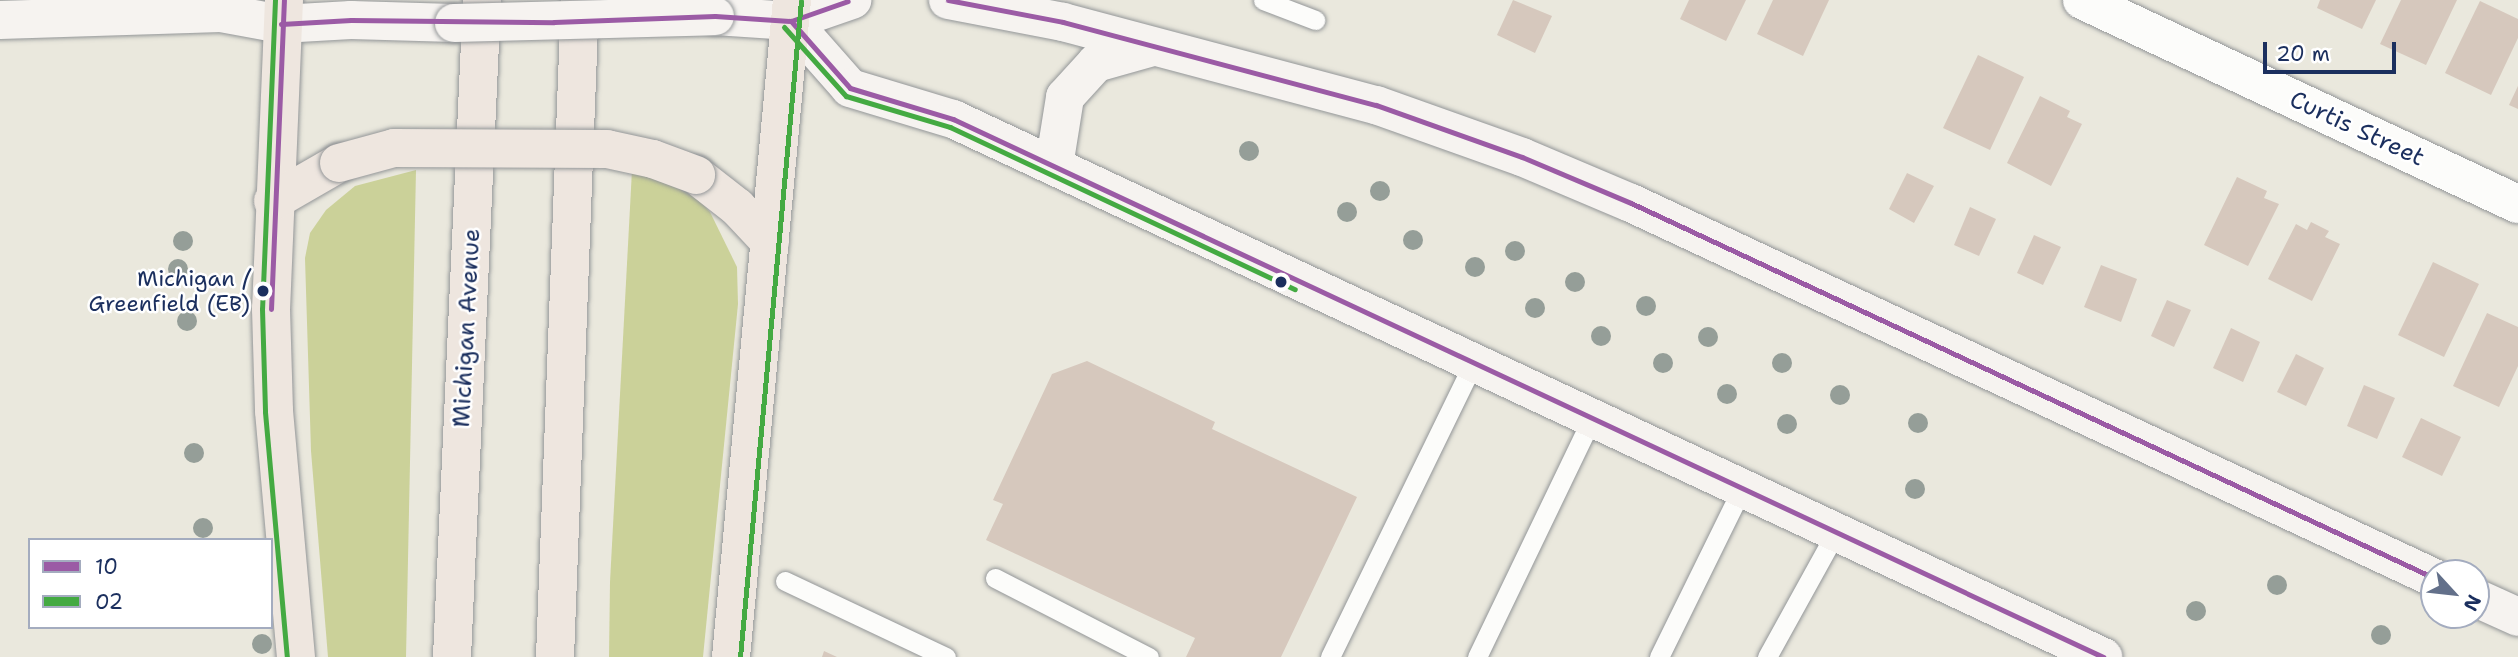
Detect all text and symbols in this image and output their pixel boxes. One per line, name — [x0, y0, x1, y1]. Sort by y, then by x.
scale bar — [2266, 28, 2399, 72]
text: 20 m — [2276, 40, 2330, 68]
street label: Curtis Street — [2285, 85, 2429, 173]
street label: Michigan Avenue — [447, 228, 487, 428]
place label: Michigan / Greenfield (EB) — [88, 265, 250, 316]
unlabelled marker — [1274, 275, 1288, 289]
marker: Michigan / Greenfield (EB) — [256, 284, 270, 298]
legend — [28, 538, 273, 629]
text: 10 — [95, 553, 118, 581]
north arrow — [2420, 559, 2490, 629]
text: 02 — [95, 588, 123, 616]
text: N — [2458, 590, 2487, 615]

